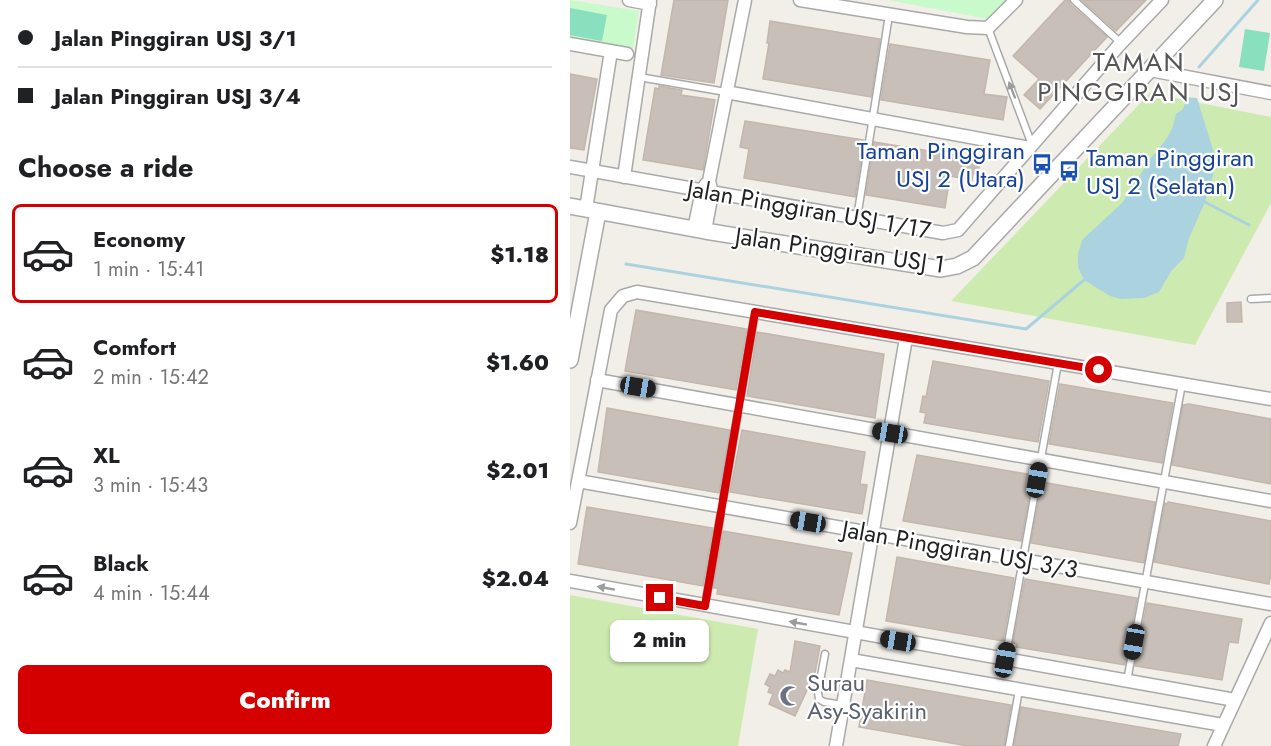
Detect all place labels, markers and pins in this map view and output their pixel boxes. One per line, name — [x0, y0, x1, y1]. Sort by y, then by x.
place label: Taman Pinggiran USJ 2 (Utara) — [857, 133, 1025, 196]
place label: Taman Pinggiran USJ 2 (Selatan) — [1086, 140, 1254, 203]
bus stop icon: Taman Pinggiran USJ 2 (Utara) — [1030, 152, 1054, 176]
bus stop icon: Taman Pinggiran USJ 2 (Selatan) — [1057, 159, 1081, 183]
place label: Surau Asy-Syakirin — [807, 665, 927, 728]
mosque icon: Surau Asy-Syakirin — [778, 684, 802, 708]

